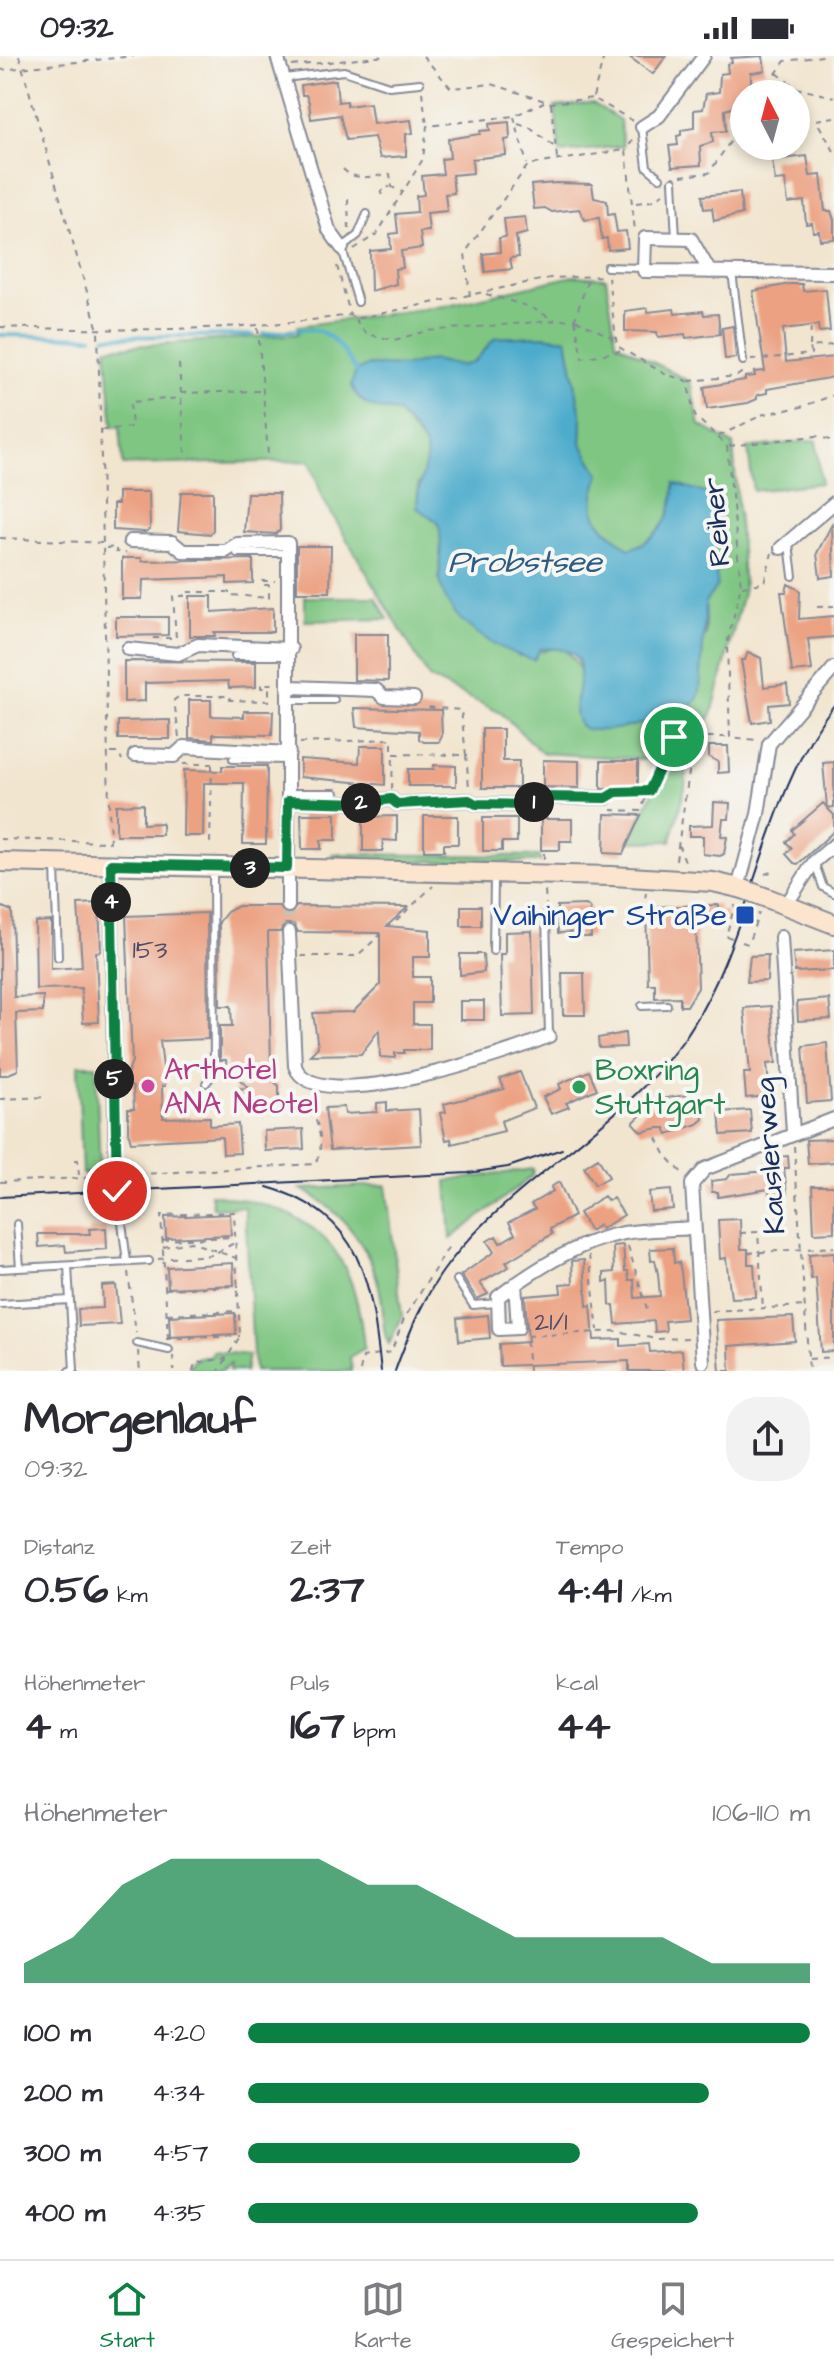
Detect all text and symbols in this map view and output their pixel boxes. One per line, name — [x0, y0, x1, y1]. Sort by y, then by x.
text: 09:32 — [40, 7, 113, 49]
north arrow — [730, 80, 810, 160]
map controls — [730, 80, 810, 160]
street label: Reiher — [692, 475, 742, 568]
water label: Probstsee — [448, 540, 604, 585]
pin — [640, 703, 708, 771]
icon: arrive — [652, 715, 696, 759]
pin: 1 — [514, 782, 554, 822]
pin: 2 — [341, 783, 381, 823]
text: 1 — [533, 786, 535, 817]
text: 2 — [355, 787, 367, 818]
pin: 3 — [230, 848, 270, 888]
text: 3 — [244, 852, 256, 883]
pin: 4 — [91, 882, 131, 922]
text: 4 — [104, 886, 118, 917]
place label: Vaihinger Straße — [493, 895, 727, 938]
marker: Vaihinger Straße — [734, 904, 756, 926]
house number: 153 — [133, 932, 167, 968]
place label: Arthotel ANA Neotel — [164, 1049, 318, 1125]
place label: Boxring Stuttgart — [595, 1050, 725, 1127]
pin: 5 — [94, 1059, 134, 1099]
text: 5 — [106, 1063, 122, 1094]
street label: Kauslerweg — [744, 1076, 797, 1236]
marker: Arthotel ANA Neotel — [139, 1077, 157, 1095]
marker: Boxring Stuttgart — [570, 1078, 588, 1096]
pin — [83, 1157, 151, 1225]
icon: check — [95, 1169, 139, 1213]
house number: 21/1 — [534, 1304, 568, 1340]
text: Morgenlauf — [24, 1390, 256, 1451]
button: share — [726, 1397, 810, 1481]
text: 09:32 — [24, 1451, 88, 1487]
text: Distanz — [24, 1532, 95, 1563]
text: Zeit — [290, 1532, 331, 1563]
text: Tempo — [556, 1532, 623, 1563]
text: 0.56 — [24, 1563, 108, 1618]
text: 2:37 — [290, 1563, 365, 1618]
text: 4:41 — [556, 1563, 622, 1618]
text: km — [108, 1580, 148, 1611]
text: /km — [622, 1580, 672, 1611]
text: Höhenmeter — [24, 1668, 145, 1699]
text: Puls — [290, 1668, 330, 1699]
text: kcal — [556, 1668, 598, 1699]
text: 4 — [24, 1699, 51, 1754]
text: 167 — [290, 1699, 345, 1754]
text: 44 — [556, 1699, 610, 1754]
text: m — [51, 1716, 77, 1747]
text: bpm — [345, 1716, 395, 1747]
text: Höhenmeter — [24, 1795, 168, 1831]
text: 106–110 m — [712, 1795, 810, 1831]
text: 100 m — [24, 2015, 91, 2051]
text: 4:20 — [152, 2015, 205, 2051]
text: 200 m — [24, 2075, 102, 2111]
text: 4:34 — [152, 2075, 205, 2111]
text: 300 m — [24, 2135, 101, 2171]
text: 4:57 — [152, 2135, 208, 2171]
text: 400 m — [24, 2195, 105, 2231]
text: 4:35 — [152, 2195, 206, 2231]
tab: Start — [100, 2277, 155, 2356]
tab: Karte — [354, 2277, 412, 2356]
tab: Gespeichert — [611, 2277, 734, 2356]

